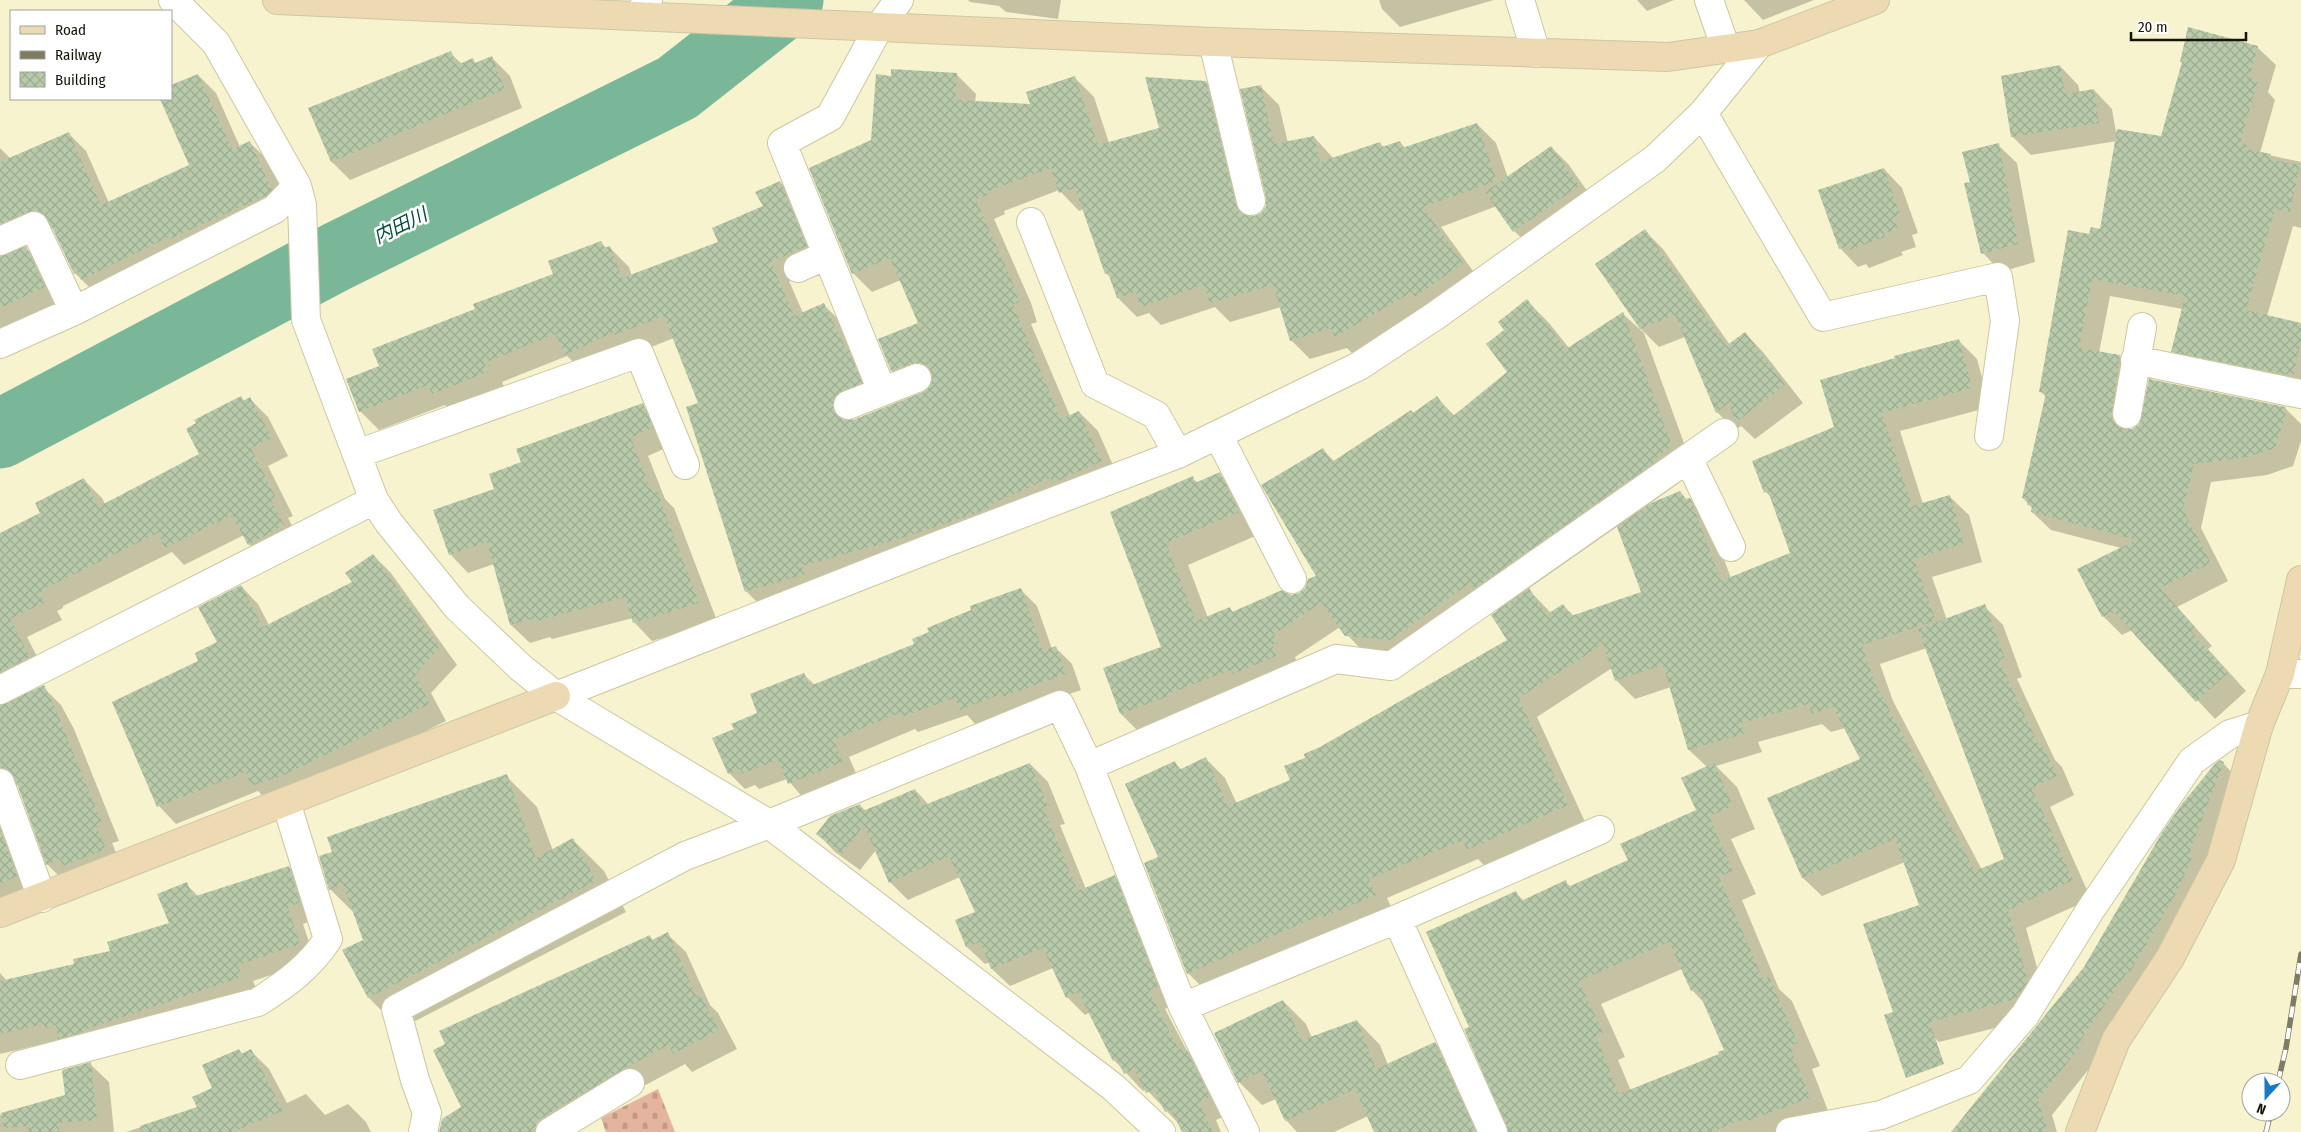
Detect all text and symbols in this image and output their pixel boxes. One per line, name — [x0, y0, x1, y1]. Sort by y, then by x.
legend — [10, 10, 172, 100]
scale bar — [2131, 10, 2246, 42]
text: 20 m — [2138, 18, 2168, 36]
text: Road — [55, 21, 86, 39]
text: Railway — [55, 46, 102, 64]
text: Building — [55, 71, 106, 89]
water label: 内田川 — [370, 202, 433, 248]
north arrow — [2241, 1072, 2291, 1122]
text: N — [2255, 1099, 2268, 1118]

